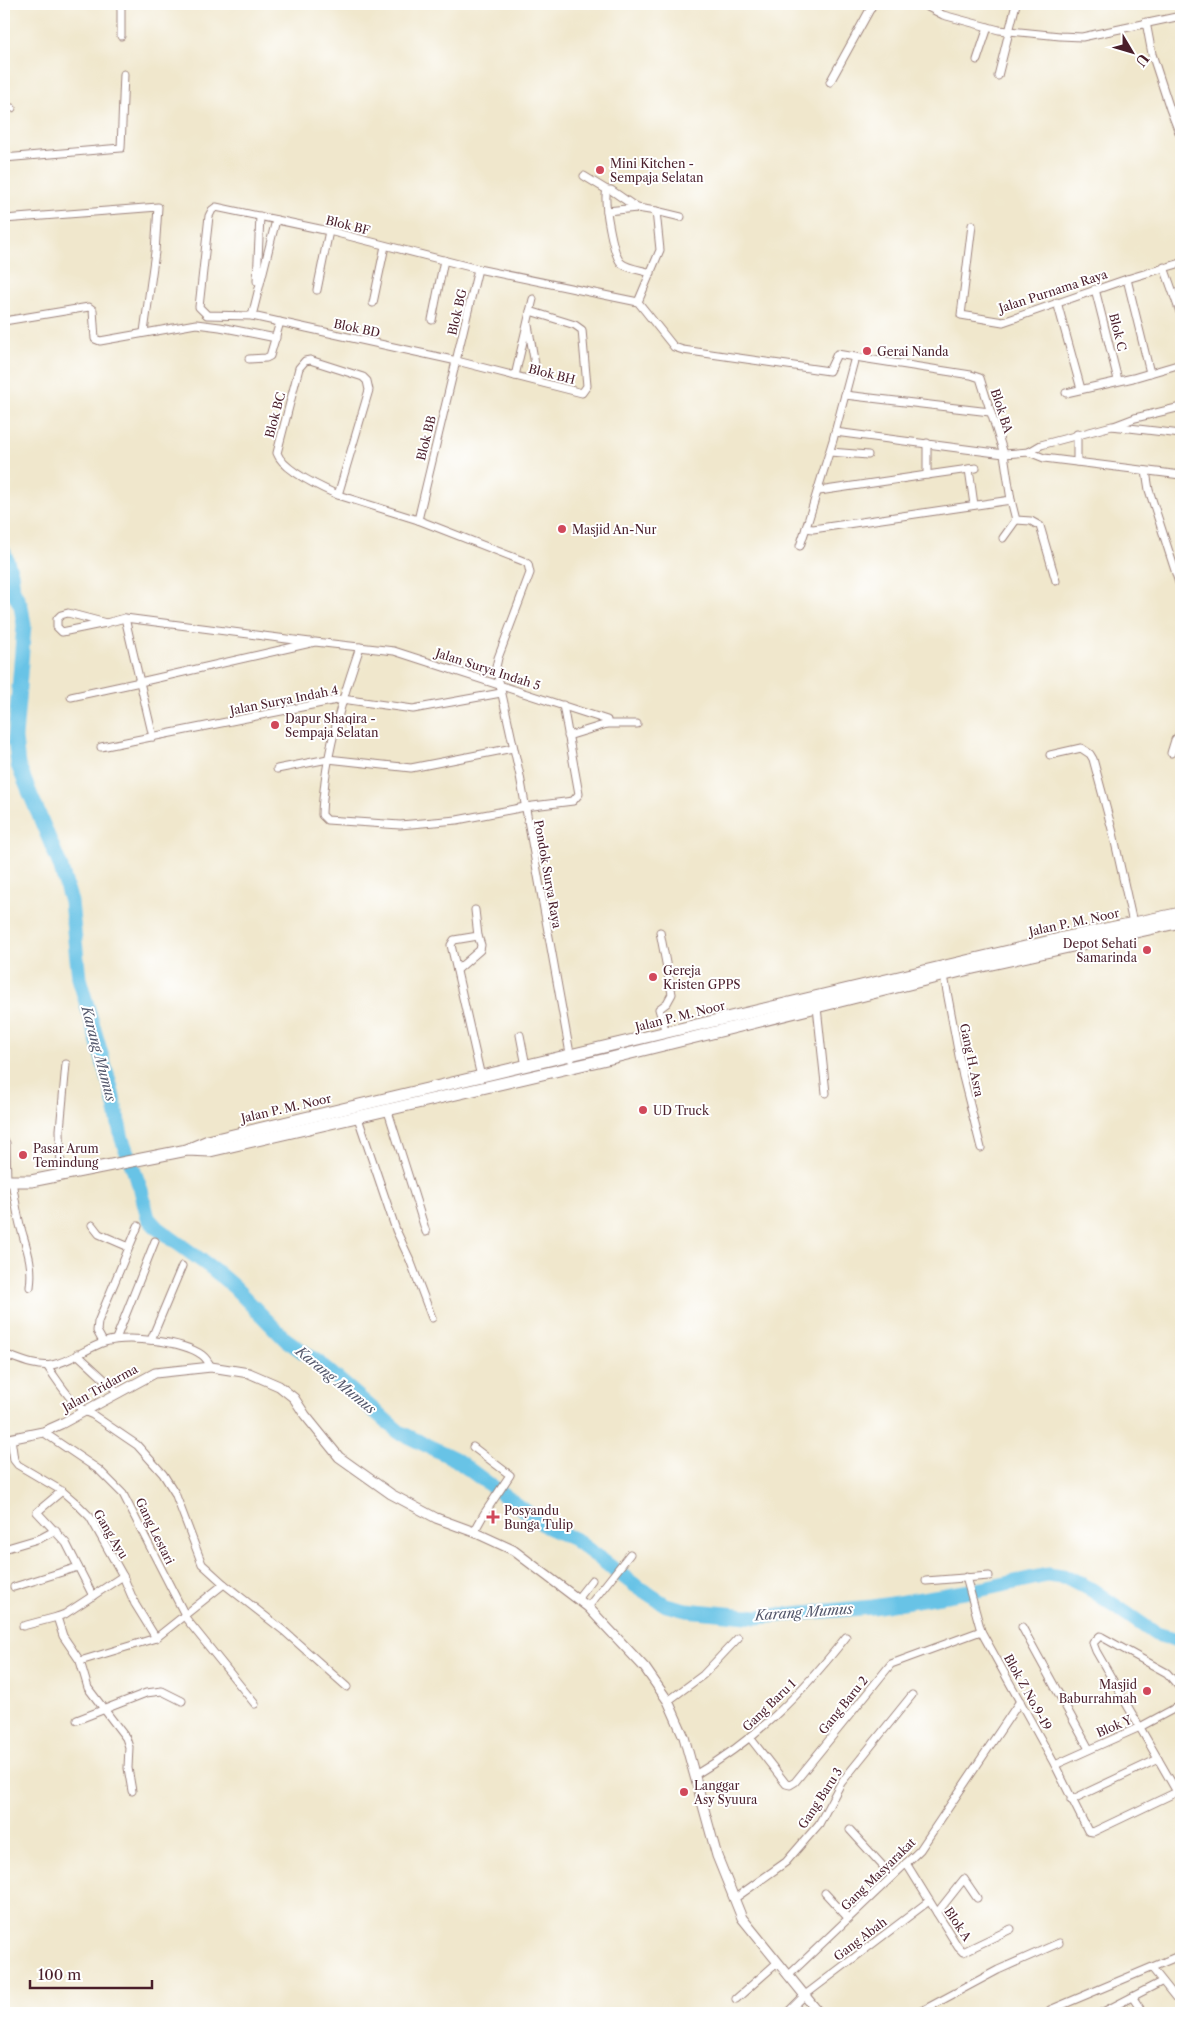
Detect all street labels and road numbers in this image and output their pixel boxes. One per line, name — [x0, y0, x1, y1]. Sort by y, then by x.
street label: Blok BF — [324, 212, 372, 238]
street label: Jalan Purnama Raya — [995, 266, 1110, 316]
street label: Blok BG — [444, 287, 470, 337]
street label: Blok C — [1106, 312, 1130, 352]
street label: Blok BD — [332, 316, 382, 340]
street label: Blok BH — [527, 361, 577, 387]
street label: Blok BA — [988, 387, 1017, 436]
street label: Blok BC — [262, 390, 288, 440]
street label: Blok BB — [413, 414, 439, 462]
street label: Jalan Surya Indah 5 — [432, 644, 542, 693]
street label: Jalan Surya Indah 4 — [227, 682, 339, 718]
street label: Pondok Surya Raya — [531, 819, 565, 930]
street label: Jalan P. M. Noor — [1025, 905, 1121, 939]
street label: Jalan P. M. Noor — [632, 998, 727, 1035]
street label: Gang H. Asra — [957, 1022, 987, 1099]
street label: Jalan P. M. Noor — [237, 1090, 333, 1126]
street label: Jalan Tridarma — [58, 1361, 141, 1416]
street label: Gang Lestari — [132, 1495, 178, 1567]
street label: Gang Ayu — [90, 1507, 132, 1562]
street label: Blok Z No.9-19 — [1001, 1651, 1055, 1733]
street label: Gang Baru 2 — [815, 1673, 871, 1737]
street label: Gang Baru 1 — [739, 1676, 799, 1734]
street label: Blok Y — [1094, 1712, 1135, 1740]
street label: Gang Baru 3 — [795, 1765, 845, 1831]
street label: Gang Masyarakat — [838, 1834, 919, 1913]
street label: Blok A — [941, 1904, 975, 1945]
street label: Gang Abah — [831, 1914, 890, 1964]

